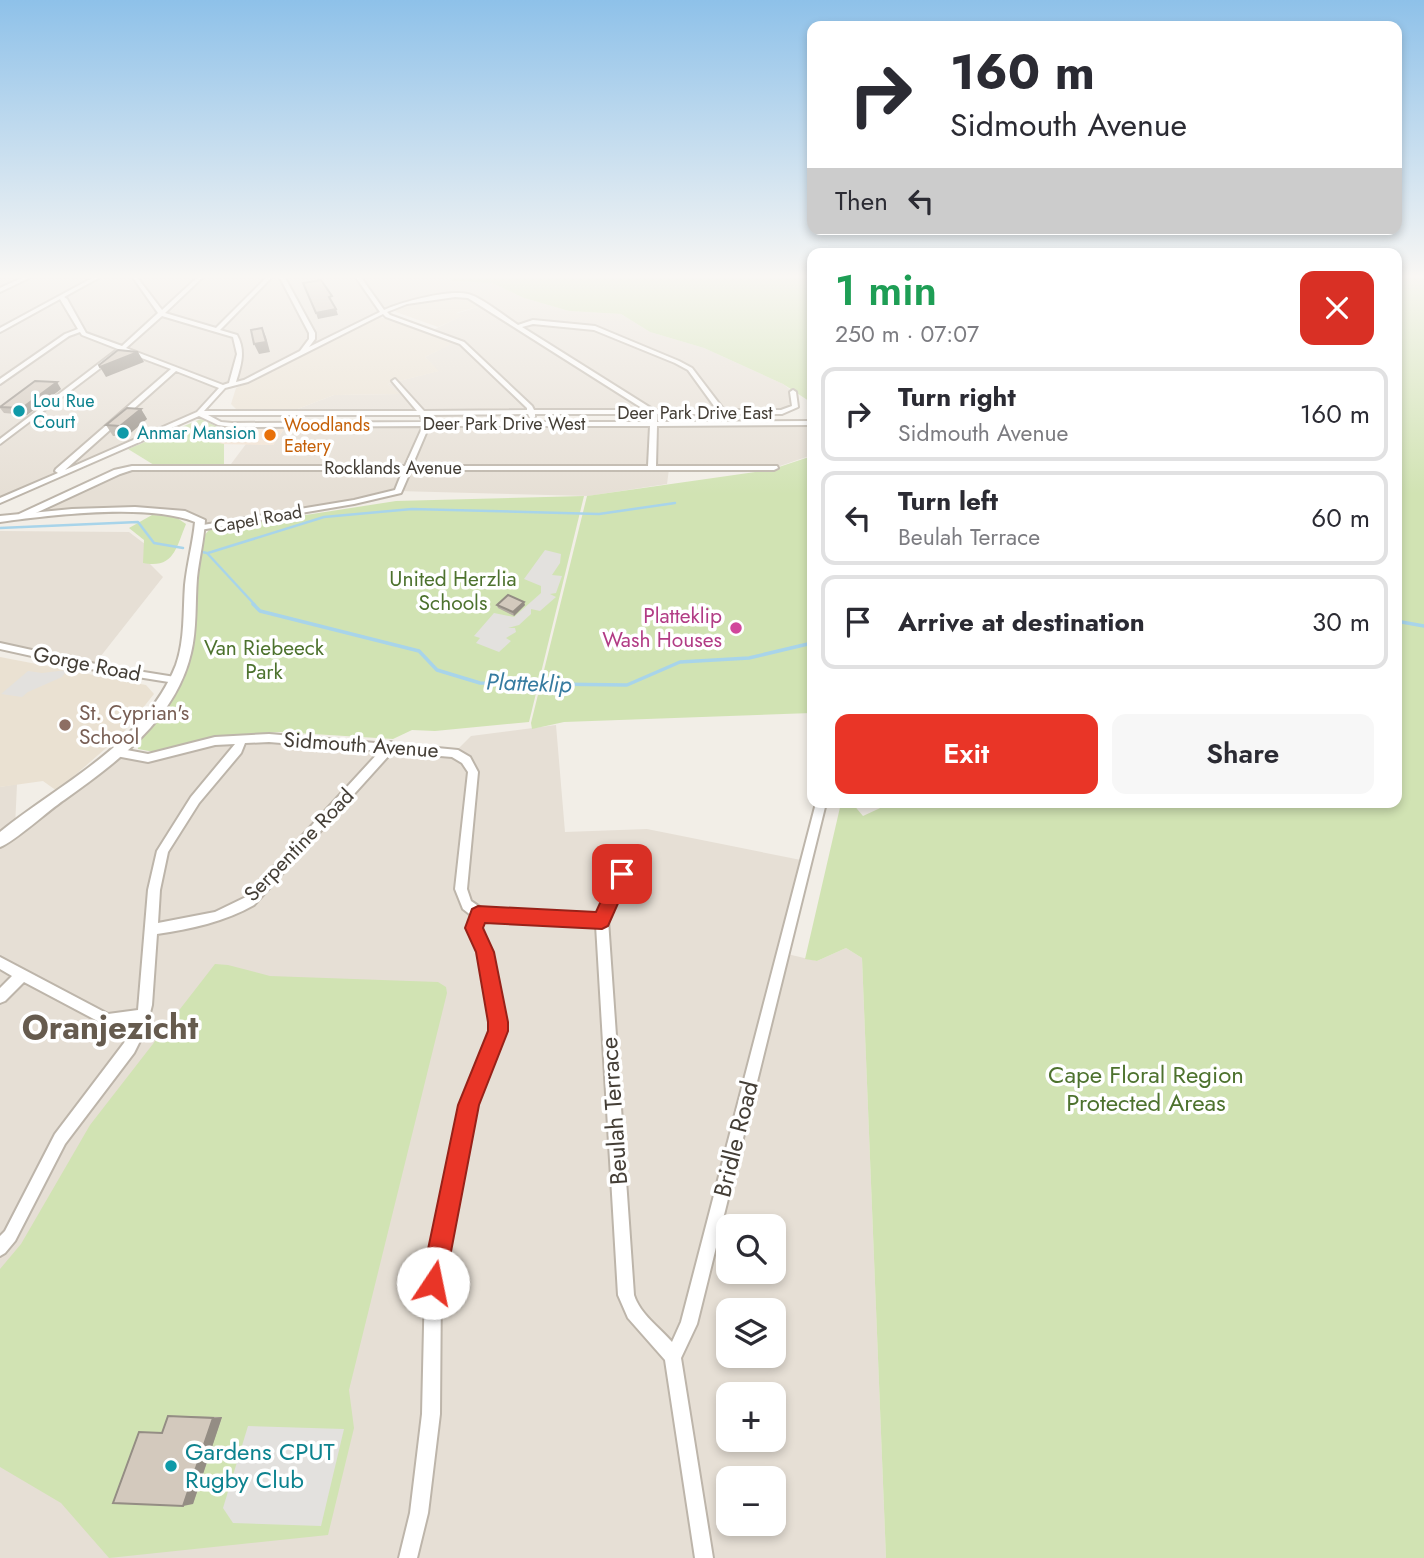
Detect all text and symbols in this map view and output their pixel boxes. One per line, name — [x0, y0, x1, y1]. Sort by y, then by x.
text: 160 m — [950, 37, 1095, 107]
icon: right — [835, 49, 926, 140]
text: Sidmouth Avenue — [950, 102, 1187, 148]
text: Then — [835, 182, 888, 220]
icon: left — [902, 182, 940, 220]
text: 1 min — [835, 260, 937, 321]
button: close — [1300, 271, 1374, 345]
text: 250 m · 07:07 — [835, 317, 979, 351]
text: Turn right — [898, 378, 1016, 416]
place label: Lou Rue Court — [33, 388, 95, 435]
icon: right — [839, 395, 877, 433]
text: 160 m — [1300, 395, 1370, 433]
street label: Deer Park Drive East — [617, 400, 773, 426]
marker: Lou Rue Court — [11, 403, 27, 419]
street label: Deer Park Drive West — [423, 411, 586, 437]
place label: Woodlands Eatery — [284, 412, 370, 459]
text: Sidmouth Avenue — [898, 416, 1068, 450]
place label: Anmar Mansion — [137, 420, 257, 446]
marker: Anmar Mansion — [115, 425, 131, 441]
marker: Woodlands Eatery — [262, 427, 278, 443]
street label: Rocklands Avenue — [324, 455, 462, 481]
text: Turn left — [898, 482, 998, 520]
street label: Capel Road — [212, 498, 304, 540]
icon: left — [839, 499, 877, 537]
text: 60 m — [1311, 499, 1370, 537]
text: Beulah Terrace — [898, 520, 1040, 554]
park label: United Herzlia Schools — [389, 564, 517, 618]
place label: Platteklip Wash Houses — [602, 601, 722, 655]
icon: arrive — [839, 603, 877, 641]
text: Arrive at destination — [898, 603, 1145, 641]
text: 30 m — [1312, 603, 1370, 641]
marker: Platteklip Wash Houses — [728, 620, 744, 636]
park label: Van Riebeeck Park — [204, 633, 325, 687]
street label: Gorge Road — [31, 639, 143, 689]
water label: Platteklip — [486, 665, 573, 701]
place label: St. Cyprian's School — [79, 698, 189, 752]
button: Exit — [835, 714, 1098, 794]
button: Share — [1112, 714, 1374, 794]
marker: St. Cyprian's School — [57, 717, 73, 733]
street label: Sidmouth Avenue — [282, 725, 440, 765]
street label: Serpentine Road — [237, 782, 361, 908]
pin — [592, 844, 652, 904]
icon: arrive — [603, 855, 641, 893]
district label: Oranjezicht — [22, 1004, 199, 1051]
street label: Beulah Terrace — [591, 1036, 636, 1186]
park label: Cape Floral Region Protected Areas — [1048, 1057, 1244, 1120]
street label: Bridle Road — [704, 1077, 767, 1201]
map controls — [716, 1214, 786, 1536]
button: search — [716, 1214, 786, 1284]
position arrow — [396, 1246, 470, 1320]
button: layers — [716, 1298, 786, 1368]
button: + — [716, 1382, 786, 1452]
place label: Gardens CPUT Rugby Club — [185, 1434, 335, 1497]
marker: Gardens CPUT Rugby Club — [163, 1458, 179, 1474]
button: − — [716, 1466, 786, 1536]

